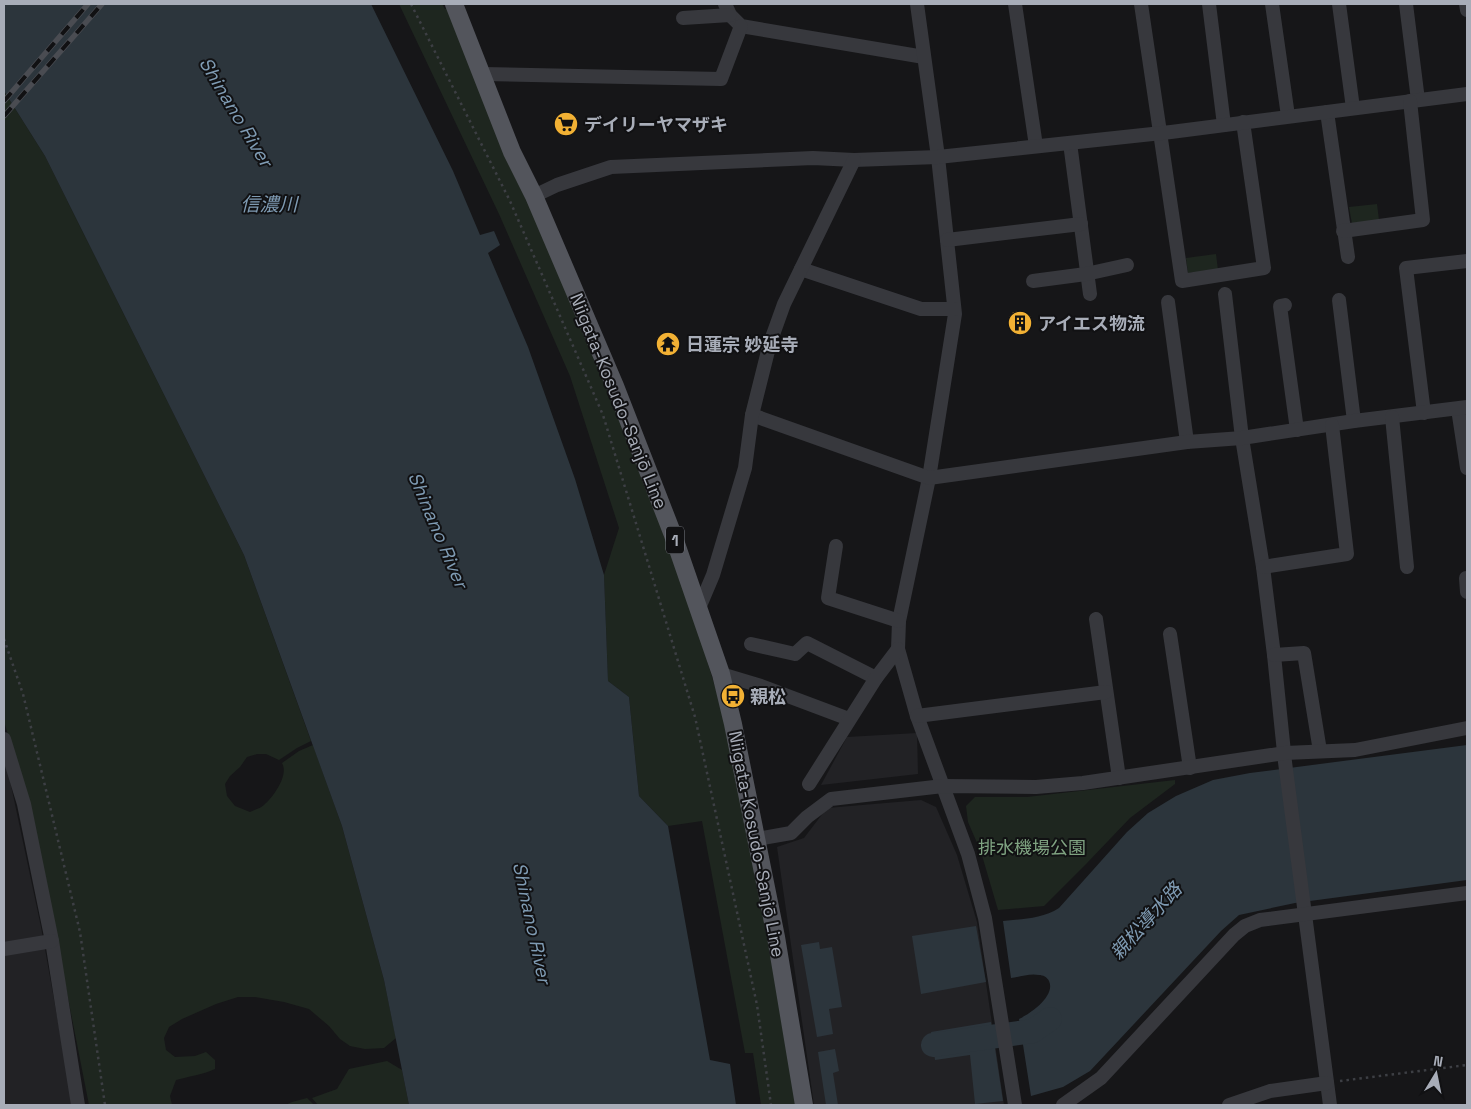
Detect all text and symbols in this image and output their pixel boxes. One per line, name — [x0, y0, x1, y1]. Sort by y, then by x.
water label: Shinano River — [193, 53, 280, 173]
supermarket icon: デイリーヤマザキ — [553, 111, 579, 137]
place label: デイリーヤマザキ — [584, 113, 728, 136]
water label: 信濃川 — [240, 192, 299, 217]
street label: Niigata-Kosudo-Sanjō Line — [565, 290, 673, 512]
building icon: アイエス物流 — [1007, 310, 1033, 336]
place label: アイエス物流 — [1038, 312, 1145, 335]
temple icon: 日蓮宗 妙延寺 — [655, 331, 681, 357]
place label: 日蓮宗 妙延寺 — [686, 333, 799, 356]
water label: Shinano River — [402, 468, 474, 594]
road number: 1 — [666, 526, 684, 554]
bus stop icon: 親松 — [720, 683, 746, 709]
place label: 親松 — [750, 685, 786, 708]
street label: Niigata-Kosudo-Sanjō Line — [724, 729, 790, 959]
park label: 排水機場公園 — [978, 836, 1086, 859]
water label: Shinano River — [507, 860, 557, 988]
water label: 親松導水路 — [1105, 876, 1188, 965]
north arrow — [1411, 1049, 1461, 1099]
text: N — [1432, 1052, 1444, 1071]

